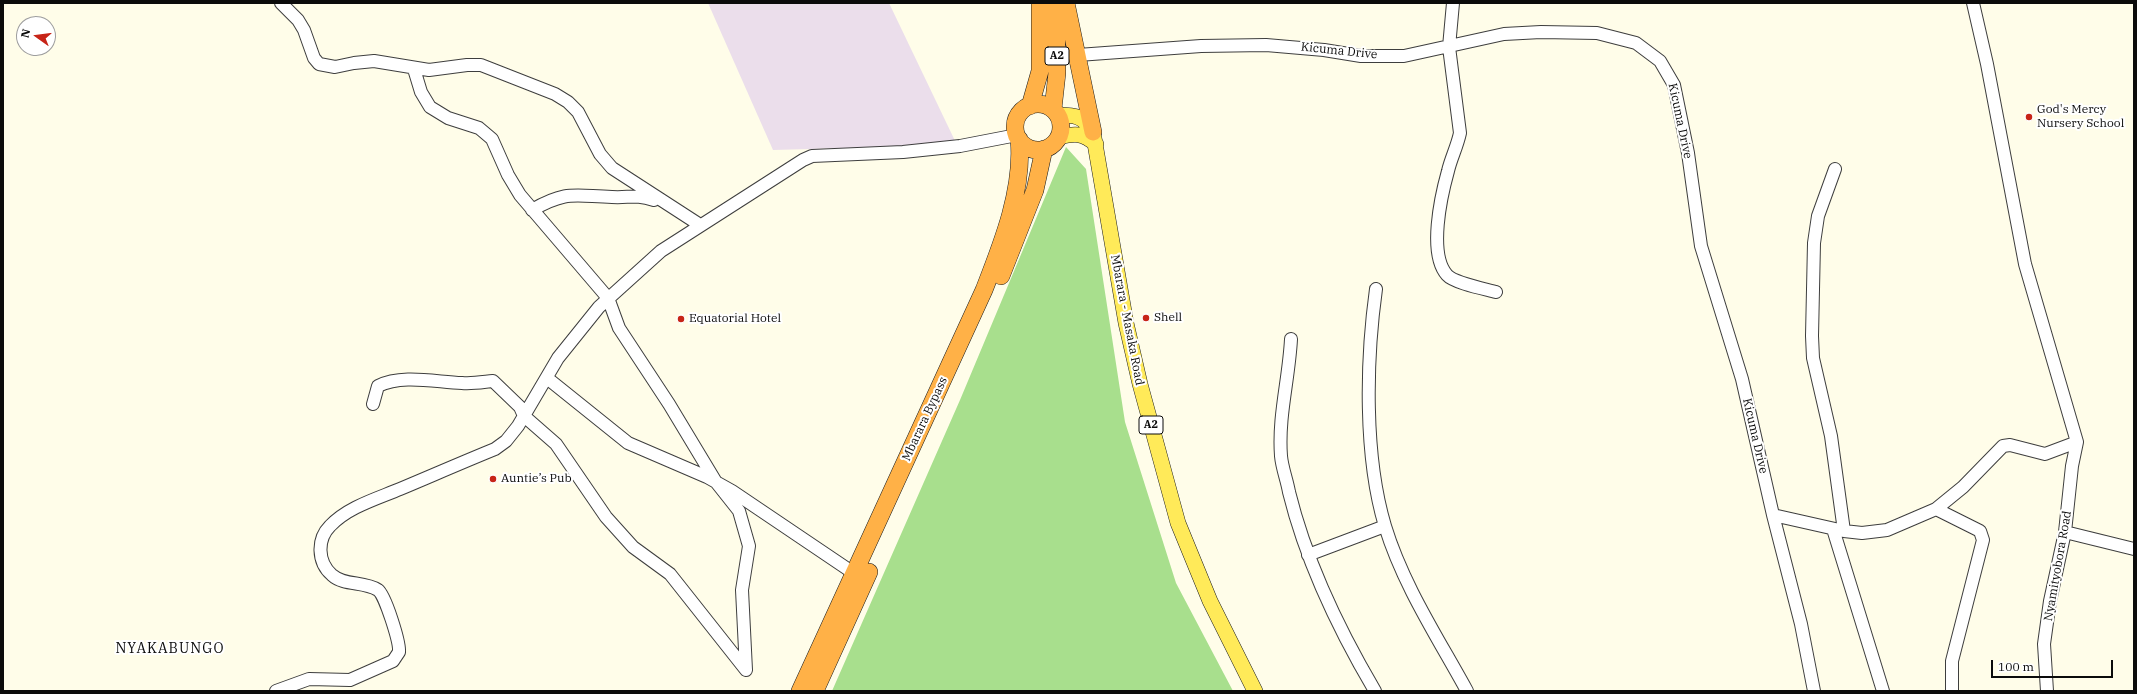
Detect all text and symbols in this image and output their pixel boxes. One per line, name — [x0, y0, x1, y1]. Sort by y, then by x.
north arrow — [16, 16, 56, 56]
text: N — [17, 27, 33, 39]
street label: Kicuma Drive — [1300, 40, 1378, 62]
road number: A2 — [1045, 47, 1069, 65]
street label: Kicuma Drive — [1665, 82, 1695, 160]
place label: God's Mercy Nursery School — [2037, 103, 2124, 131]
marker: God's Mercy Nursery School — [2024, 112, 2034, 122]
street label: Mbarara - Masaka Road — [1107, 253, 1147, 387]
place label: Shell — [1154, 311, 1182, 325]
place label: Equatorial Hotel — [689, 312, 781, 326]
marker: Shell — [1141, 313, 1151, 323]
marker: Equatorial Hotel — [676, 314, 686, 324]
street label: Mbarara Bypass — [899, 375, 951, 463]
street label: Kicuma Drive — [1739, 397, 1771, 475]
road number: A2 — [1139, 416, 1163, 434]
place label: Auntie’s Pub — [501, 472, 572, 486]
marker: Auntie’s Pub — [488, 474, 498, 484]
street label: Nyamityobora Road — [2041, 510, 2075, 622]
district label: NYAKABUNGO — [115, 641, 225, 657]
scale bar — [1993, 652, 2115, 678]
text: 100 m — [1998, 659, 2034, 674]

